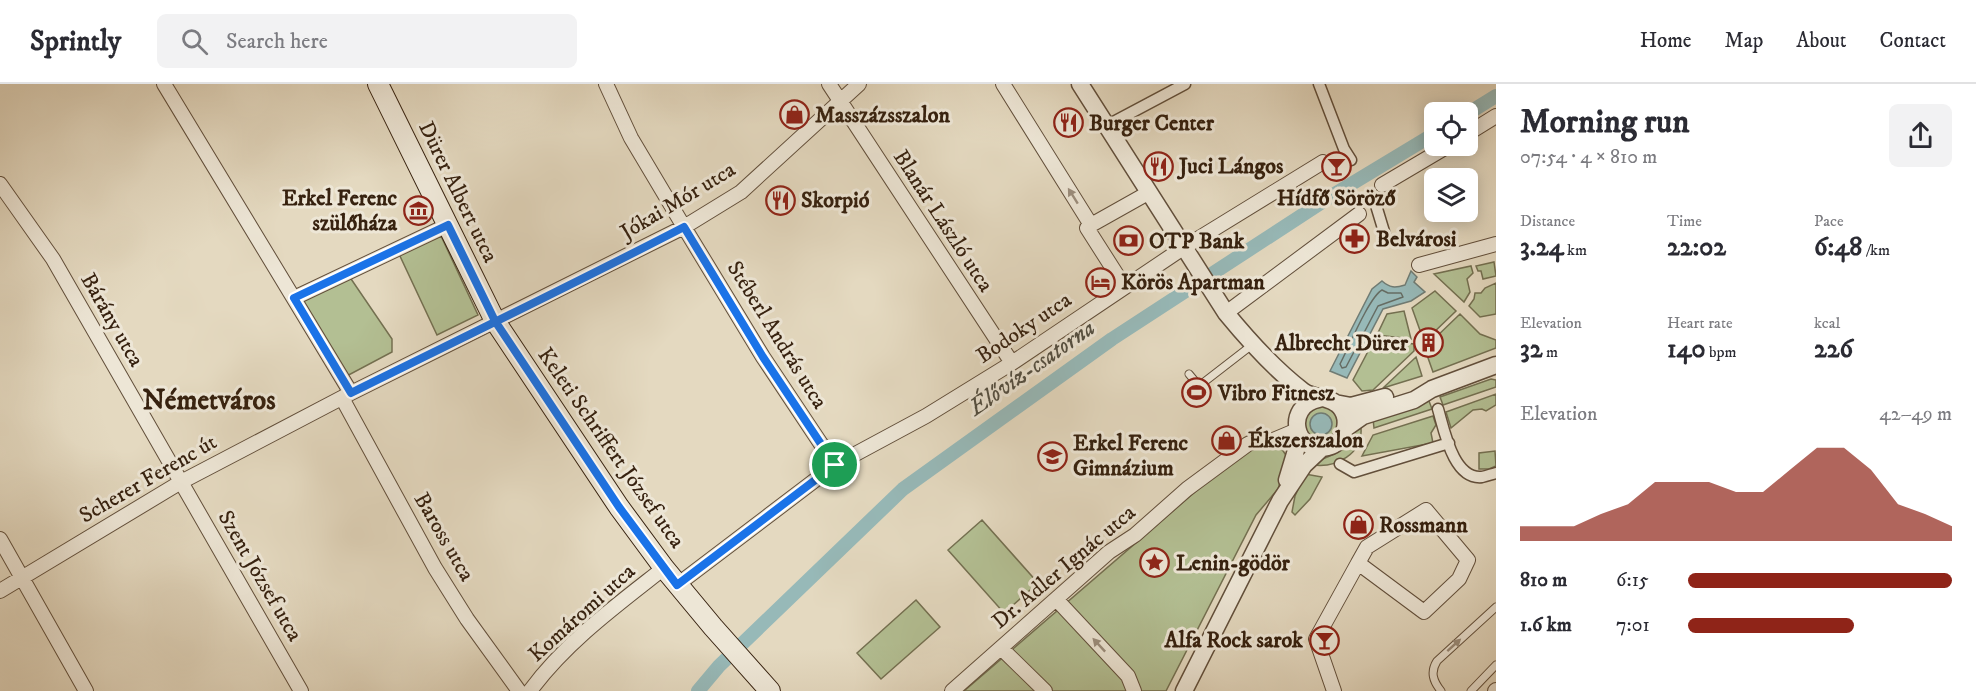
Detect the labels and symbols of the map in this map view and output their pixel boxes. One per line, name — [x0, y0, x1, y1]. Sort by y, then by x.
shop icon: Masszázsszalon — [778, 99, 810, 131]
place label: Masszázsszalon — [815, 102, 950, 129]
restaurant icon: Burger Center — [1052, 107, 1084, 139]
place label: Burger Center — [1089, 110, 1215, 137]
street label: Dürer Albert utca — [412, 117, 504, 268]
street label: Blanár László utca — [887, 145, 999, 298]
restaurant icon: Juci Lángos — [1142, 150, 1174, 182]
bar icon: Hídfő Söröző — [1320, 150, 1352, 182]
place label: Juci Lángos — [1176, 153, 1284, 180]
street label: Jókai Mór utca — [614, 156, 741, 247]
restaurant icon: Skorpió — [764, 184, 796, 216]
place label: Erkel Ferenc szülőháza — [282, 185, 398, 237]
place label: Hídfő Söröző — [1277, 185, 1397, 212]
place label: Skorpió — [801, 187, 870, 214]
one-way arrow — [1067, 187, 1078, 204]
museum icon: Erkel Ferenc szülőháza — [402, 195, 434, 227]
pharmacy icon: Belvárosi — [1339, 223, 1371, 255]
bank icon: OTP Bank — [1112, 225, 1144, 257]
place label: Belvárosi — [1376, 226, 1457, 253]
place label: OTP Bank — [1149, 228, 1246, 255]
street label: Stéberl András utca — [721, 256, 834, 414]
hotel icon: Körös Apartman — [1084, 266, 1116, 298]
street label: Bárány utca — [74, 268, 150, 372]
place label: Körös Apartman — [1121, 269, 1265, 296]
street label: Bodoky utca — [971, 286, 1077, 370]
water label: Élővíz-csatorna — [961, 313, 1101, 424]
building icon: Albrecht Dürer — [1413, 327, 1445, 359]
place label: Albrecht Dürer — [1274, 330, 1409, 357]
street label: Keleti Schriffert József utca — [532, 343, 691, 554]
sports icon: Vibro Fitnesz — [1181, 377, 1213, 409]
place label: Vibro Fitnesz — [1217, 380, 1335, 407]
district label: Németváros — [142, 383, 276, 418]
shop icon: Ékszerszalon — [1211, 424, 1243, 456]
place label: Ékszerszalon — [1248, 426, 1364, 454]
street label: Scherer Ferenc út — [74, 429, 222, 529]
place label: Erkel Ferenc Gimnázium — [1073, 430, 1189, 482]
pin — [809, 439, 860, 490]
school or university icon: Erkel Ferenc Gimnázium — [1036, 440, 1068, 472]
street label: Baross utca — [408, 488, 481, 587]
street label: Dr. Adler Ignác utca — [987, 499, 1142, 635]
street label: Szent József utca — [212, 506, 309, 647]
shop icon: Rossmann — [1342, 509, 1374, 541]
place label: Rossmann — [1379, 512, 1468, 539]
place icon: Lenin-gödör — [1139, 547, 1171, 579]
place label: Lenin-gödör — [1176, 550, 1291, 577]
street label: Komáromi utca — [523, 558, 641, 668]
bar icon: Alfa Rock sarok — [1308, 624, 1340, 656]
place label: Alfa Rock sarok — [1164, 627, 1304, 654]
one-way arrow — [1092, 638, 1106, 653]
one-way arrow — [1446, 639, 1461, 652]

